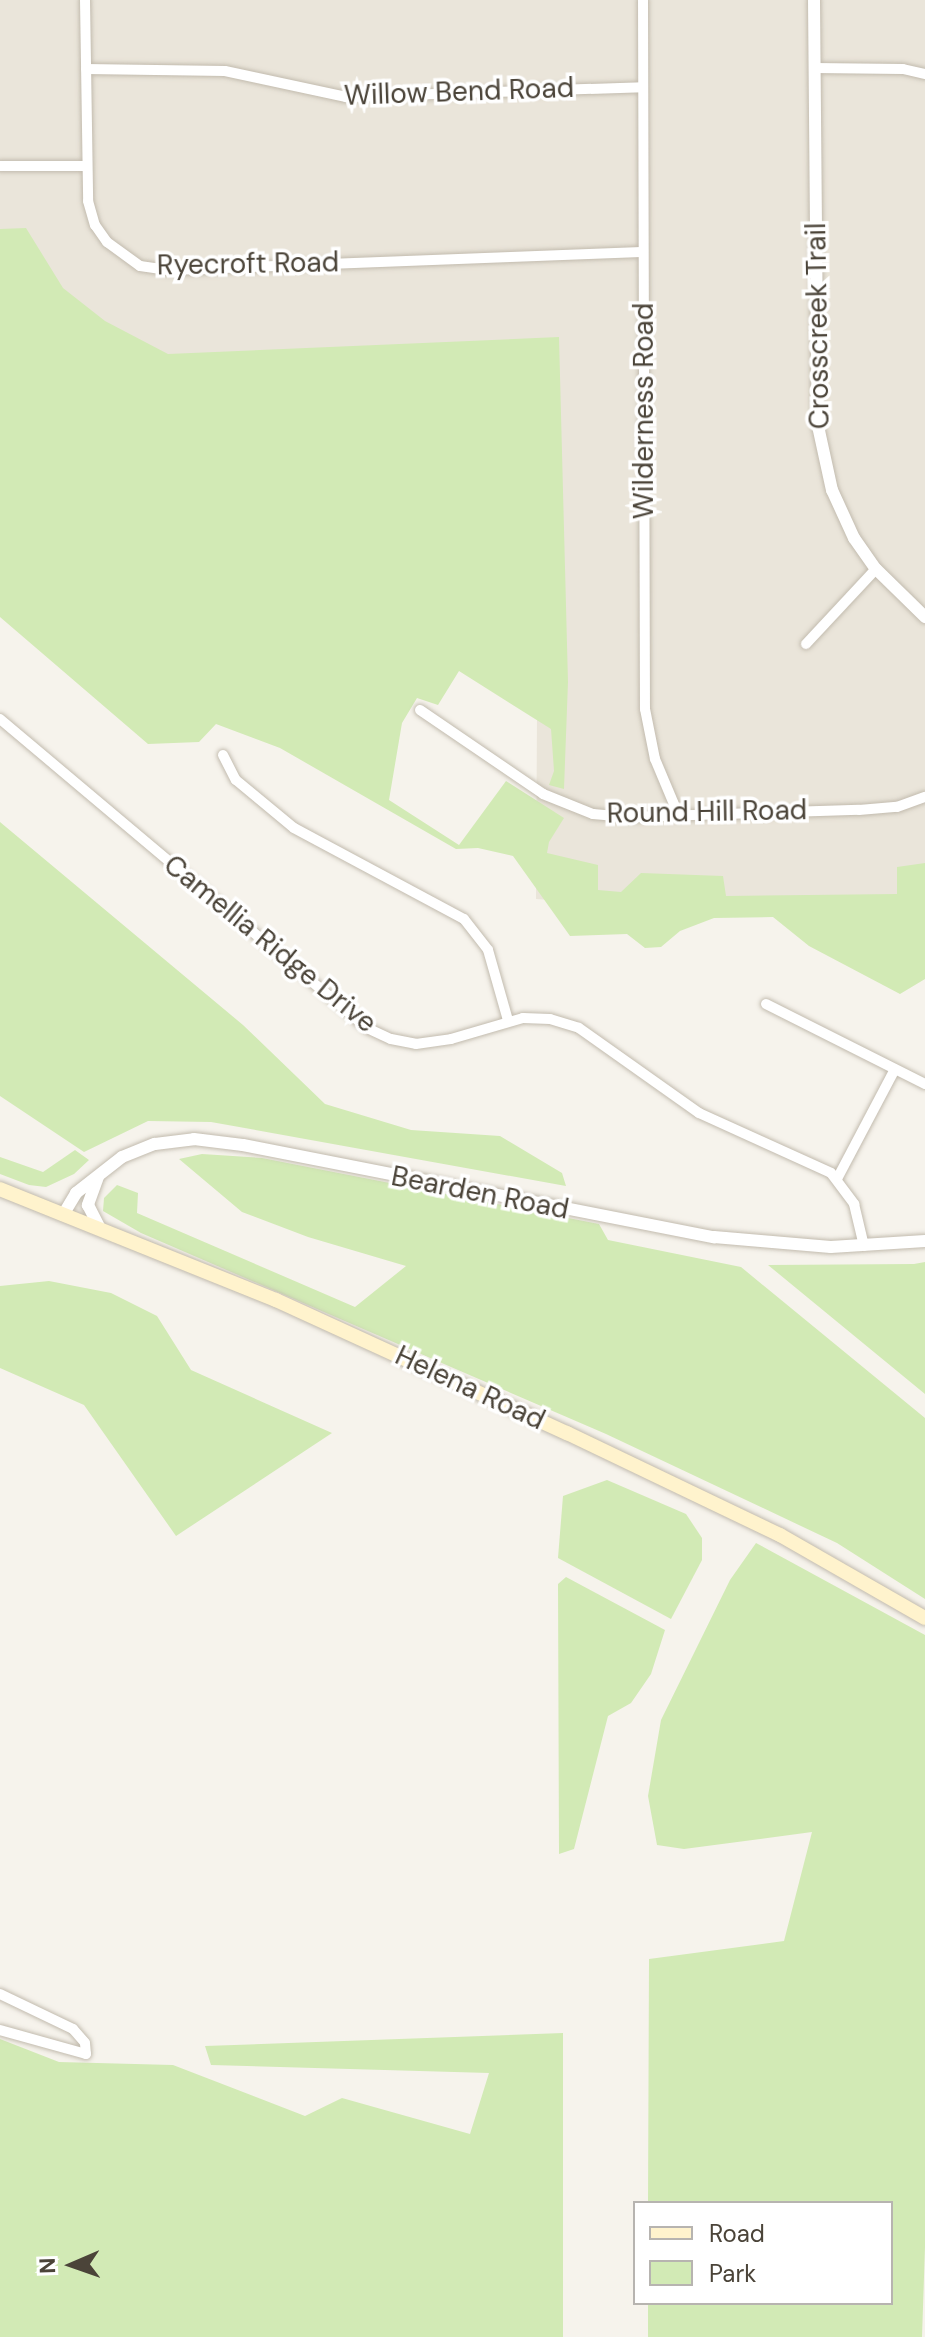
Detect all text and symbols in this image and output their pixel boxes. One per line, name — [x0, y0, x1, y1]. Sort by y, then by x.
street label: Willow Bend Road — [343, 71, 575, 113]
street label: Crosscreek Trail — [799, 222, 837, 430]
street label: Ryecroft Road — [157, 246, 339, 282]
street label: Wilderness Road — [627, 303, 661, 519]
street label: Round Hill Road — [607, 793, 807, 831]
street label: Camellia Ridge Drive — [157, 848, 383, 1040]
street label: Bearden Road — [388, 1159, 572, 1227]
street label: Helena Road — [390, 1339, 550, 1437]
legend — [633, 2201, 893, 2305]
text: Road — [709, 2218, 765, 2249]
north arrow — [32, 2225, 112, 2305]
text: N — [33, 2257, 62, 2274]
text: Park — [709, 2258, 756, 2289]

